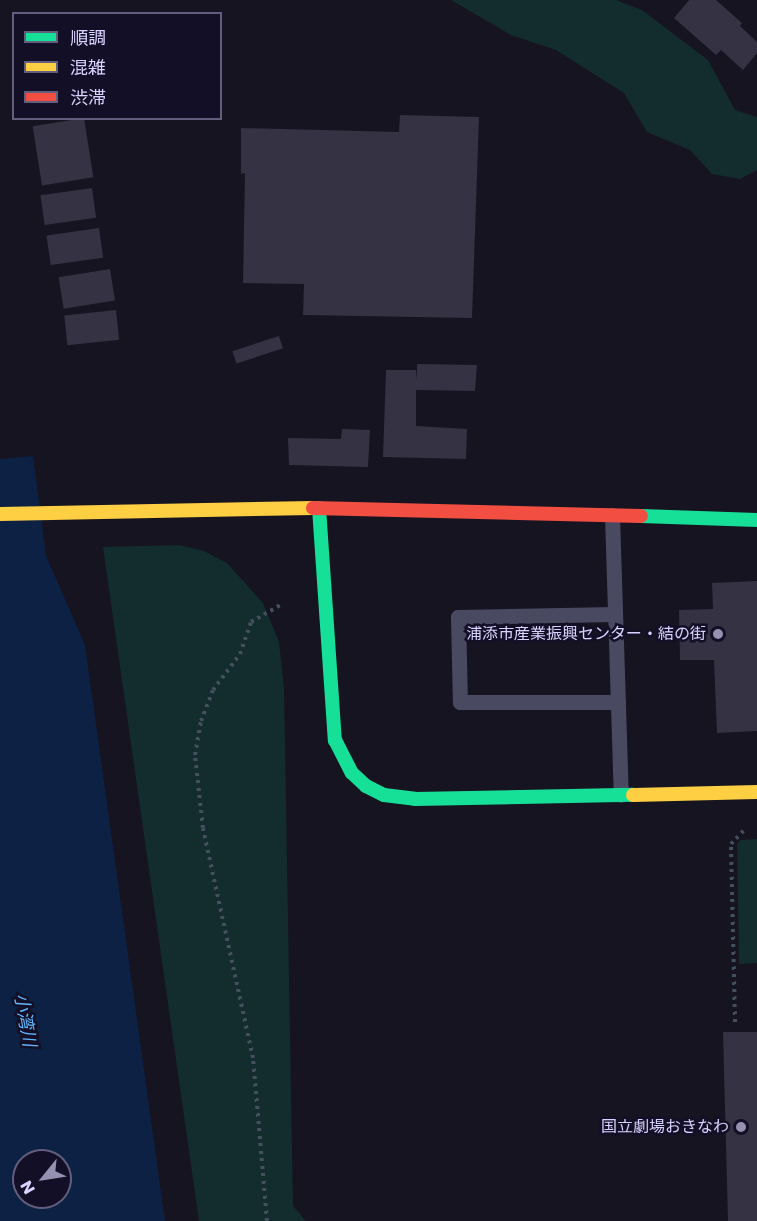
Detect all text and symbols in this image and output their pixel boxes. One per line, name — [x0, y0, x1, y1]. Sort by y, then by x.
legend — [12, 12, 222, 120]
text: 順調 — [70, 25, 106, 50]
text: 混雑 — [70, 55, 106, 80]
text: 渋滞 — [70, 85, 106, 110]
place label: 浦添市産業振興センター・結の街 — [466, 624, 706, 644]
marker: 浦添市産業振興センター・結の街 — [711, 627, 725, 641]
water label: 小湾川 — [10, 992, 40, 1048]
place label: 国立劇場おきなわ — [601, 1117, 729, 1137]
marker: 国立劇場おきなわ — [734, 1120, 748, 1134]
north arrow — [12, 1149, 72, 1209]
text: N — [15, 1176, 41, 1198]

